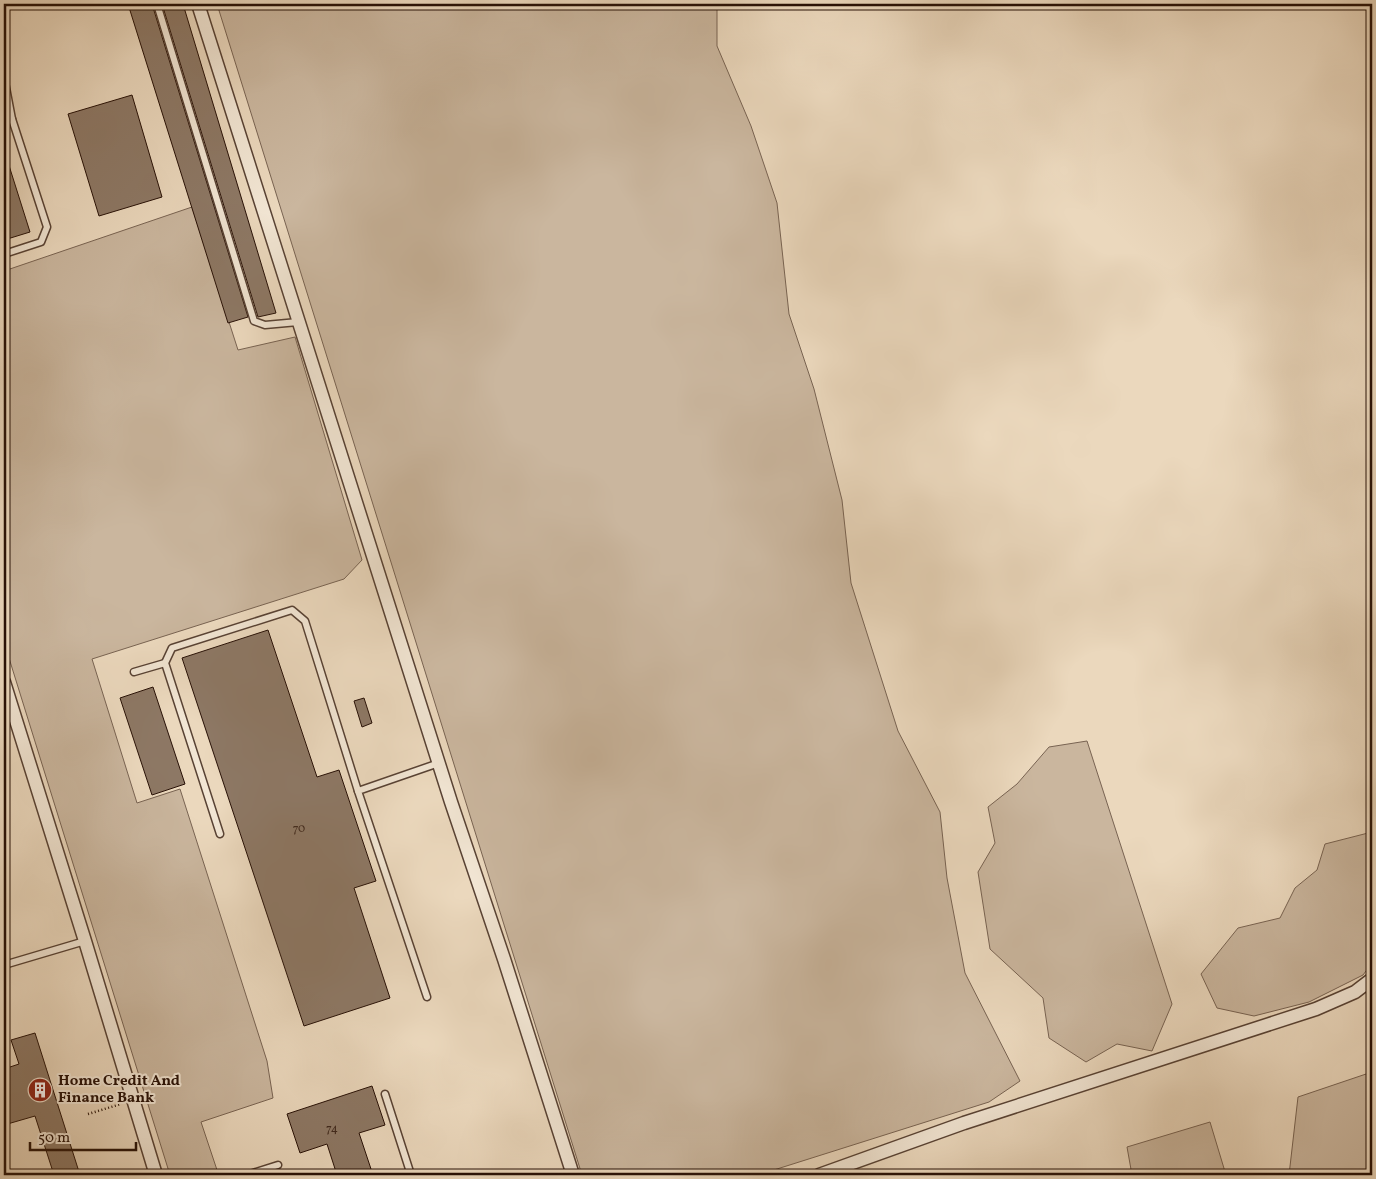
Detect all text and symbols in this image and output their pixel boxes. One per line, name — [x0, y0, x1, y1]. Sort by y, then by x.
house number: 70 — [293, 821, 305, 837]
place label: Home Credit And Finance Bank — [58, 1071, 180, 1109]
building icon: Home Credit And Finance Bank — [27, 1077, 53, 1103]
scale bar — [30, 1119, 136, 1151]
house number: 74 — [326, 1121, 338, 1137]
text: 50 m — [38, 1128, 70, 1149]

